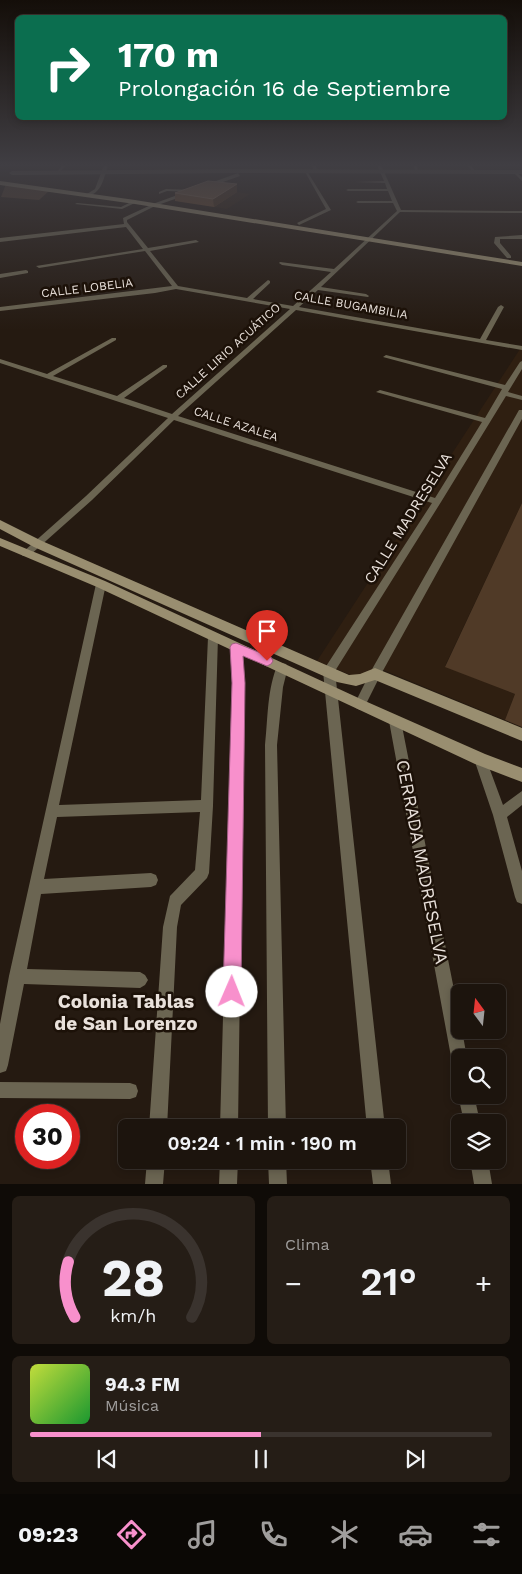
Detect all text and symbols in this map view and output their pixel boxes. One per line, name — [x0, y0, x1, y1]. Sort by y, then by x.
text: 170 m — [118, 34, 219, 76]
icon: right — [35, 35, 100, 100]
text: Prolongación 16 de Septiembre — [118, 76, 451, 101]
street label: CALLE LOBELIA — [40, 275, 134, 301]
street label: CALLE BUGAMBILIA — [293, 288, 409, 322]
street label: CALLE LIRIO ACUÁTICO — [173, 300, 283, 402]
street label: CALLE AZALEA — [192, 404, 280, 444]
street label: CALLE MADRESELVA — [360, 449, 456, 587]
pin — [246, 610, 288, 661]
icon: arrive — [253, 617, 281, 645]
street label: CERRADA MADRESELVA — [392, 758, 453, 966]
position arrow — [205, 965, 257, 1017]
north arrow — [451, 984, 506, 1039]
map controls — [451, 984, 506, 1169]
district label: Colonia Tablas de San Lorenzo — [54, 990, 198, 1035]
button: search — [451, 1049, 506, 1104]
speed limit sign: 30 — [15, 1104, 80, 1169]
button: layers — [451, 1114, 506, 1169]
text: 09:24 · 1 min · 190 m — [167, 1132, 357, 1155]
text: Clima — [285, 1235, 329, 1254]
text: 28 — [102, 1248, 165, 1309]
text: 21° — [360, 1260, 417, 1304]
text: − — [285, 1267, 302, 1300]
text: + — [475, 1267, 492, 1300]
text: km/h — [110, 1305, 157, 1326]
text: 94.3 FM — [105, 1373, 180, 1396]
text: Música — [105, 1396, 159, 1415]
icon: previous — [93, 1445, 121, 1473]
icon: pause — [247, 1445, 275, 1473]
icon: next — [401, 1445, 429, 1473]
icon: directions — [114, 1517, 149, 1552]
icon: music — [185, 1517, 220, 1552]
icon: phone — [256, 1517, 291, 1552]
icon: climate — [327, 1517, 362, 1552]
icon: car — [398, 1517, 433, 1552]
icon: filters — [469, 1517, 504, 1552]
text: 09:23 — [18, 1522, 78, 1547]

